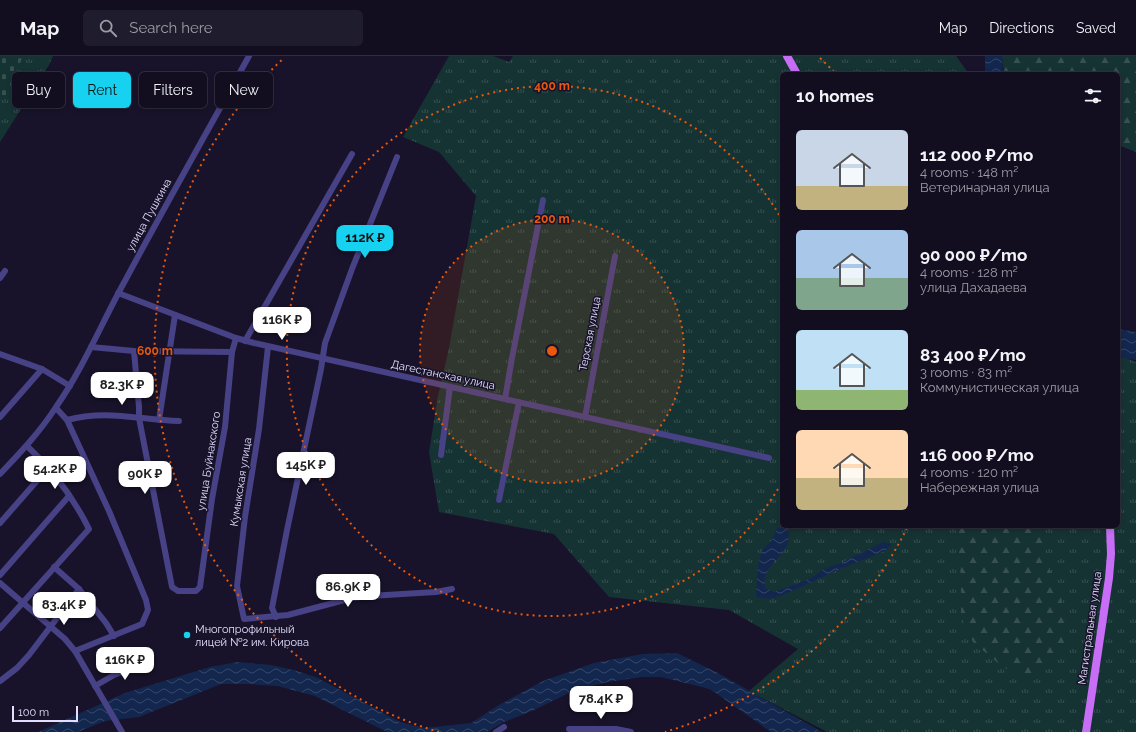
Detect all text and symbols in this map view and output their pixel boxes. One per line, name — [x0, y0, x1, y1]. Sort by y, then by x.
search box — [83, 10, 363, 46]
text: Map — [20, 17, 59, 39]
icon: search — [97, 17, 119, 39]
text: Search here — [129, 19, 213, 37]
text: Map — [939, 20, 967, 36]
text: Directions — [989, 20, 1054, 36]
text: Saved — [1076, 20, 1116, 36]
chip: Buy — [12, 72, 65, 108]
chip: Rent — [73, 72, 131, 108]
chip: Filters — [139, 72, 207, 108]
chip: New — [215, 72, 273, 108]
text: 400 m — [534, 79, 570, 93]
icon: filters — [1082, 85, 1104, 107]
text: 10 homes — [796, 86, 874, 106]
text: 112 000 ₽/mo — [920, 145, 1033, 165]
icon: home — [828, 146, 876, 194]
text: 4 rooms · 148 m² — [920, 165, 1018, 180]
street label: улица Пушкина — [124, 176, 174, 254]
text: Ветеринарная улица — [920, 180, 1050, 195]
text: 200 m — [534, 212, 570, 226]
pin: 112K ₽ — [332, 225, 398, 259]
text: 112K ₽ — [345, 230, 385, 245]
text: 90 000 ₽/mo — [920, 245, 1027, 265]
icon: home — [828, 246, 876, 294]
text: 4 rooms · 128 m² — [920, 265, 1018, 280]
text: улица Дахадаева — [920, 280, 1027, 295]
street label: Терская улица — [576, 296, 604, 372]
pin: 116K ₽ — [249, 307, 315, 341]
text: 116K ₽ — [262, 312, 302, 327]
text: 600 m — [137, 344, 173, 358]
centre of rings — [545, 344, 559, 358]
text: 83 400 ₽/mo — [920, 345, 1026, 365]
icon: home — [828, 346, 876, 394]
street label: Дагестанская улица — [390, 358, 496, 392]
text: 3 rooms · 83 m² — [920, 365, 1012, 380]
pin: 82.3K ₽ — [85, 372, 159, 406]
text: 82.3K ₽ — [100, 377, 144, 392]
text: Коммунистическая улица — [920, 380, 1079, 395]
street label: улица Буйнакского — [195, 410, 223, 512]
street label: Кумыкская улица — [228, 436, 254, 528]
text: 116 000 ₽/mo — [920, 445, 1034, 465]
icon: home — [828, 446, 876, 494]
pin: 145K ₽ — [273, 452, 339, 486]
pin: 54.2K ₽ — [18, 456, 92, 490]
text: 145K ₽ — [286, 457, 326, 472]
text: 54.2K ₽ — [33, 461, 77, 476]
pin: 90K ₽ — [117, 461, 173, 495]
text: 4 rooms · 120 m² — [920, 465, 1018, 480]
text: 90K ₽ — [128, 466, 162, 481]
text: Набережная улица — [920, 480, 1039, 495]
street label: Магистральная улица — [1076, 571, 1104, 685]
pin: 86.9K ₽ — [311, 574, 385, 608]
text: 86.9K ₽ — [325, 579, 371, 594]
pin: 83.4K ₽ — [27, 592, 101, 626]
text: 83.4K ₽ — [42, 597, 86, 612]
place label: Многопрофильный лицей №2 им. Кирова — [195, 623, 309, 649]
marker: Многопрофильный лицей №2 им. Кирова — [182, 630, 192, 640]
pin: 116K ₽ — [92, 647, 158, 681]
text: 116K ₽ — [105, 652, 145, 667]
pin: 78.4K ₽ — [564, 686, 638, 720]
text: 78.4K ₽ — [579, 691, 623, 706]
scale bar — [12, 704, 78, 723]
text: 100 m — [18, 706, 49, 719]

